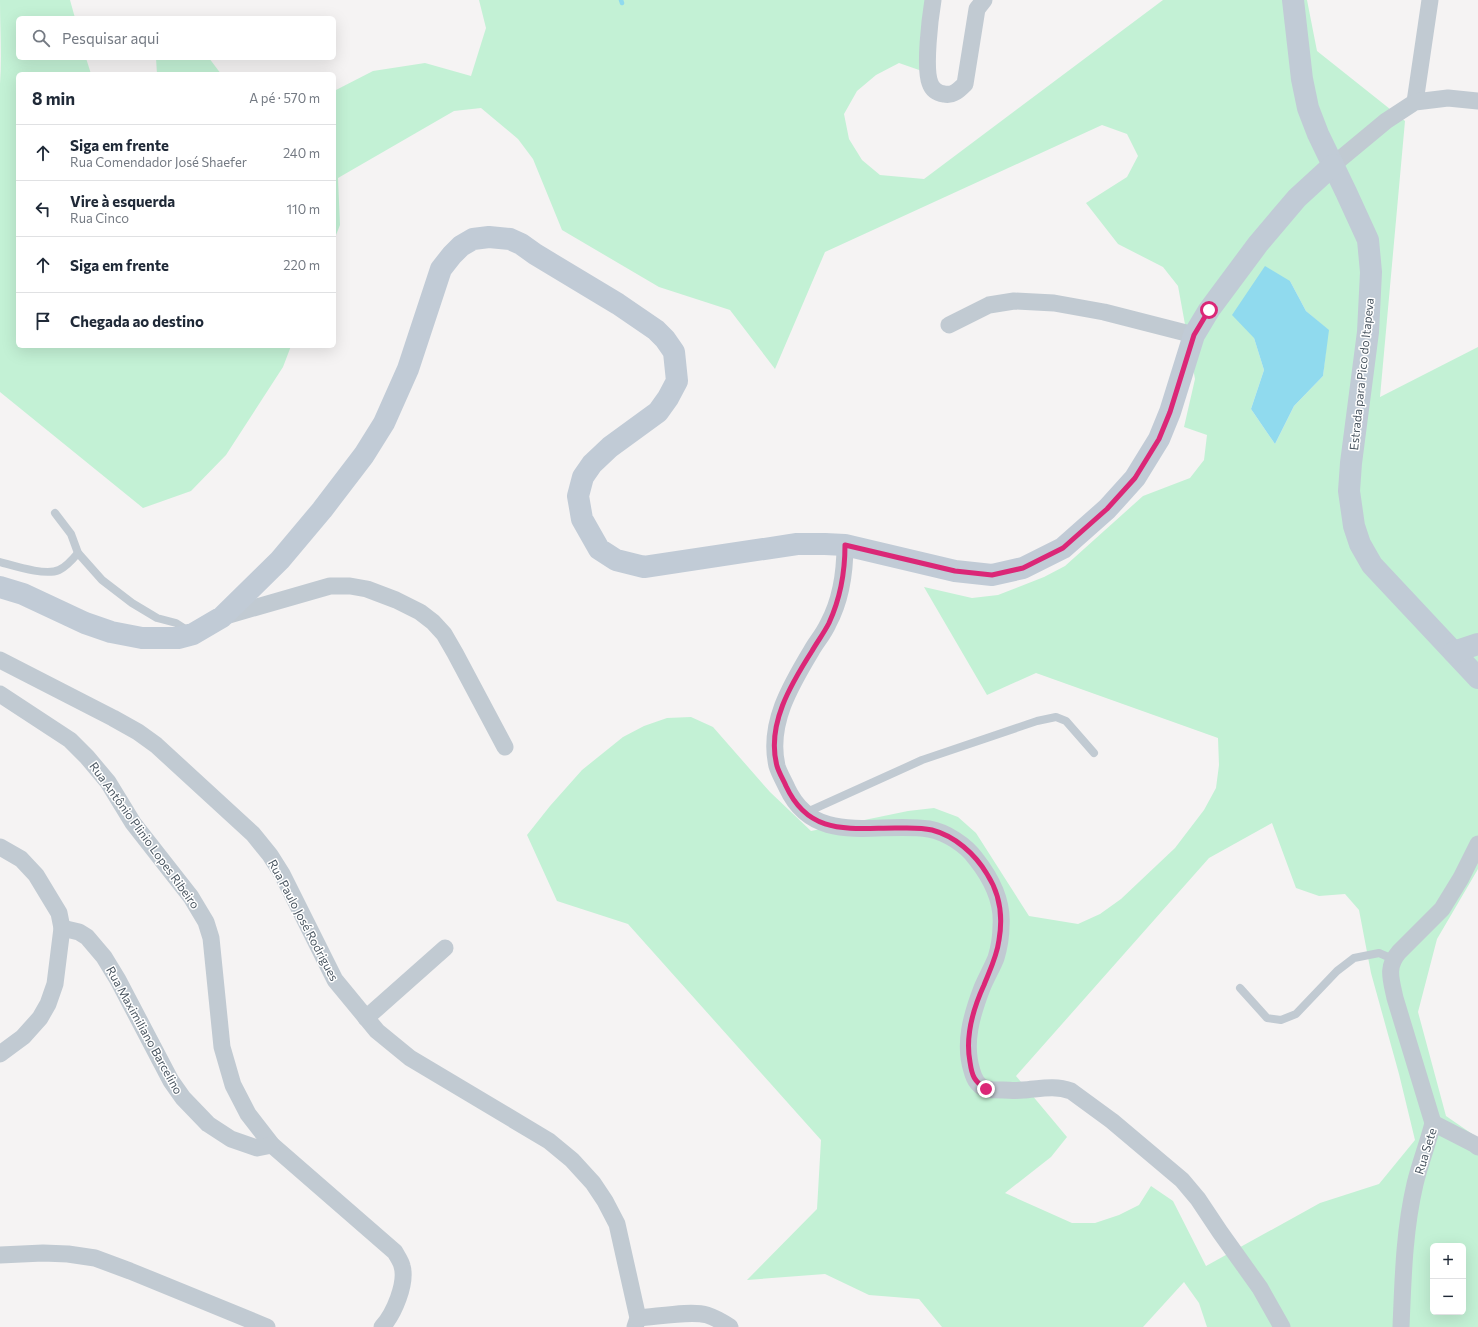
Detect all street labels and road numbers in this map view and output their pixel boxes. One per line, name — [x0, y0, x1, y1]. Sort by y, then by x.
street label: Estrada para Pico do Itapeva — [1346, 297, 1376, 451]
street label: Rua Antônio Plinio Lopes Ribeiro — [87, 759, 203, 911]
street label: Rua Paulo José Rodrigues — [265, 857, 342, 984]
street label: Rua Maximiliano Barcelino — [104, 964, 186, 1096]
street label: Rua Sete — [1411, 1126, 1439, 1176]

